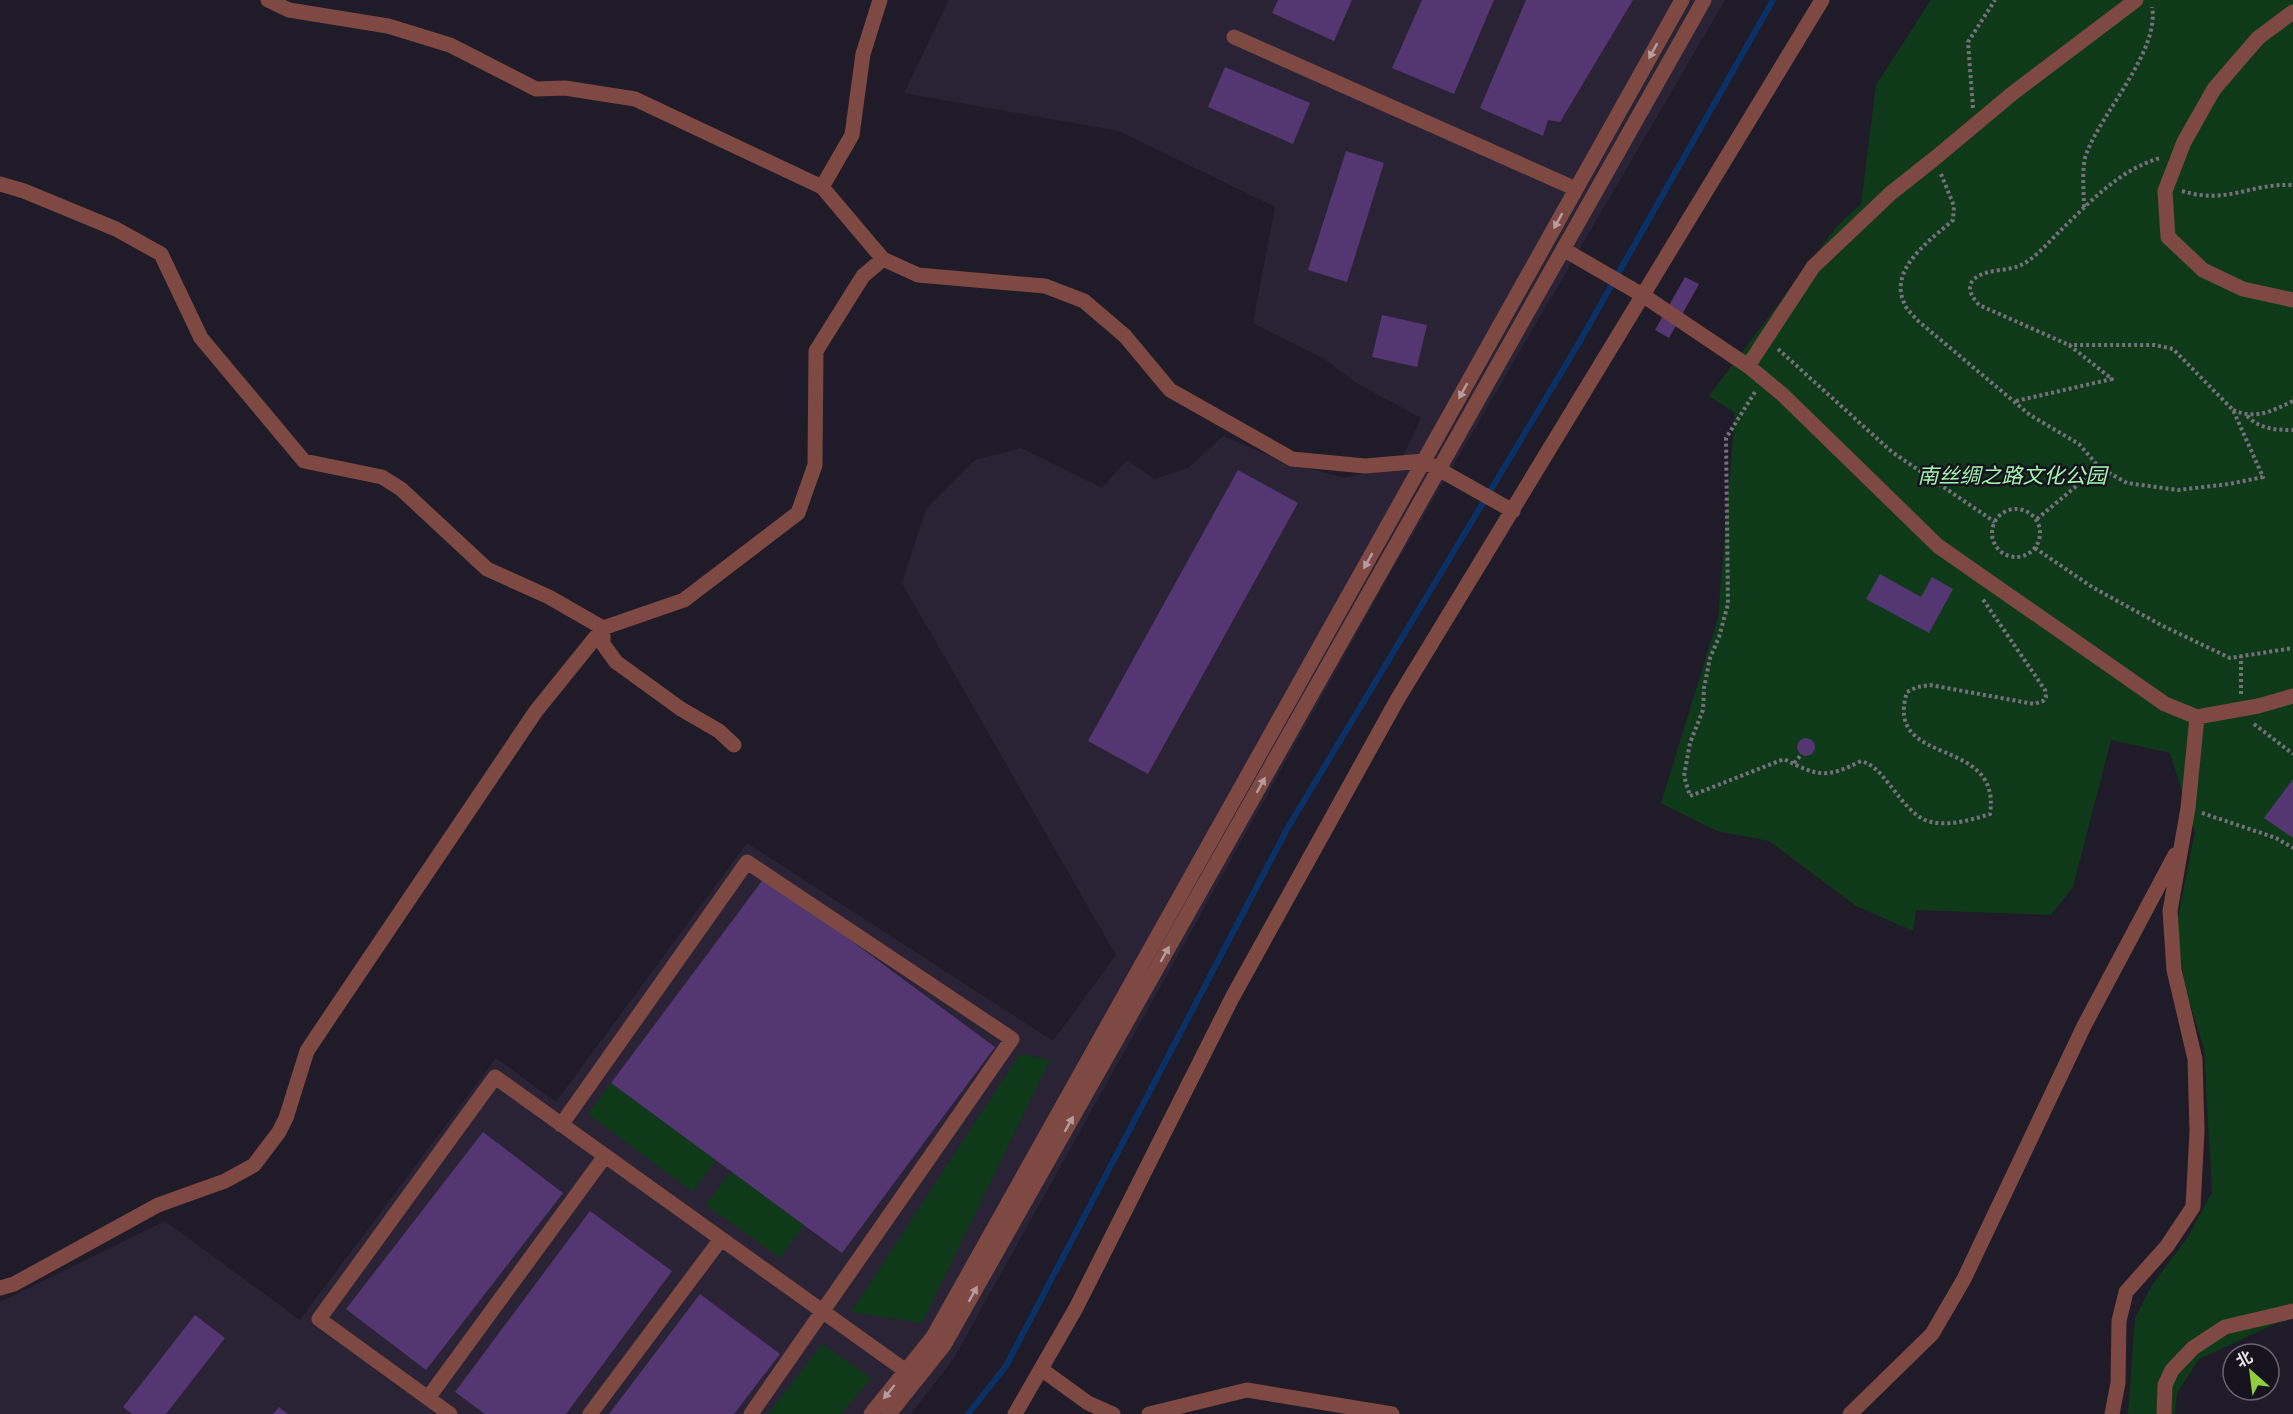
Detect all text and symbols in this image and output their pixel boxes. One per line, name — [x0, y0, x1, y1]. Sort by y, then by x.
one-way arrow — [1648, 43, 1659, 59]
one-way arrow — [1553, 213, 1563, 230]
one-way arrow — [1458, 383, 1468, 400]
park label: 南丝绸之路文化公园 — [1918, 464, 2109, 488]
one-way arrow — [1363, 553, 1373, 570]
one-way arrow — [1256, 776, 1266, 793]
one-way arrow — [1160, 946, 1170, 963]
one-way arrow — [1064, 1115, 1074, 1132]
one-way arrow — [968, 1285, 978, 1302]
north arrow — [2221, 1342, 2281, 1402]
text: 北 — [2233, 1348, 2255, 1370]
one-way arrow — [882, 1384, 895, 1400]

